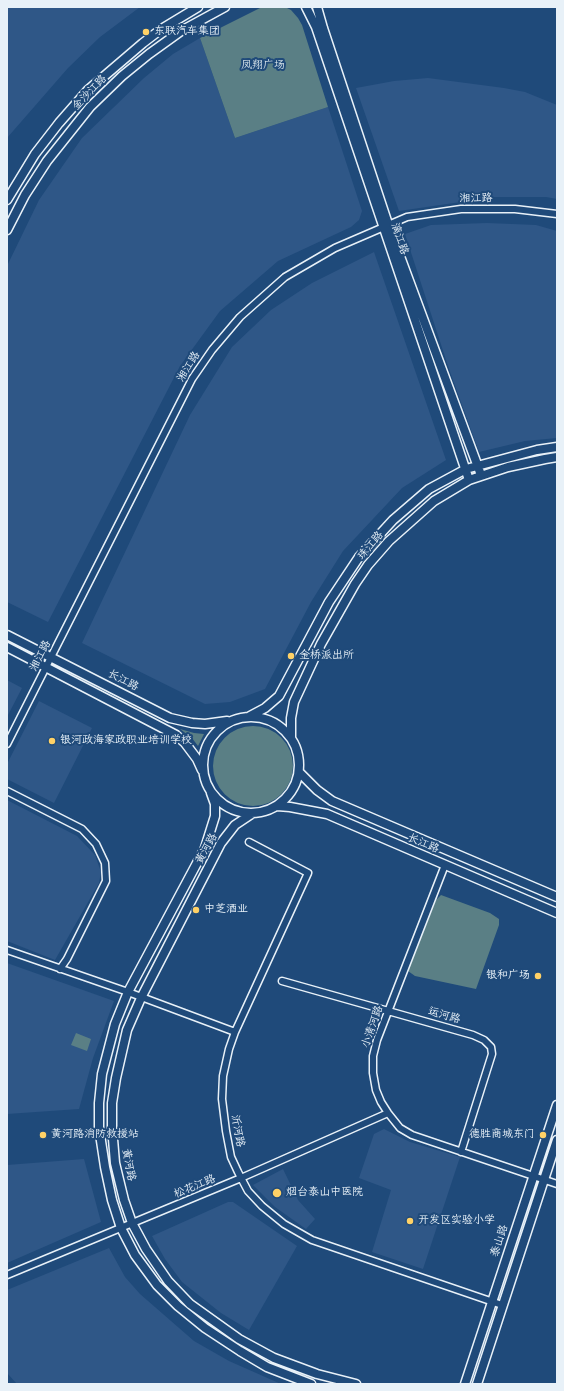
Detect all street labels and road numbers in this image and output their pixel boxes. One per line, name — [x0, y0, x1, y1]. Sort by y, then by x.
street label: 金沙江路 — [70, 73, 110, 113]
street label: 湘江路 — [459, 192, 493, 206]
street label: 漓江路 — [387, 221, 411, 257]
street label: 湘江路 — [175, 350, 203, 384]
street label: 珠江路 — [355, 529, 387, 563]
street label: 湘江路 — [28, 638, 54, 674]
street label: 长江路 — [105, 668, 141, 694]
street label: 黄河路 — [193, 831, 221, 867]
street label: 长江路 — [405, 831, 441, 857]
street label: 小清河路 — [360, 1004, 386, 1050]
street label: 运河路 — [426, 1005, 462, 1027]
street label: 沂河路 — [228, 1114, 246, 1148]
street label: 黄河路 — [119, 1148, 137, 1182]
street label: 松花江路 — [172, 1173, 218, 1201]
street label: 泰山路 — [489, 1223, 511, 1259]

